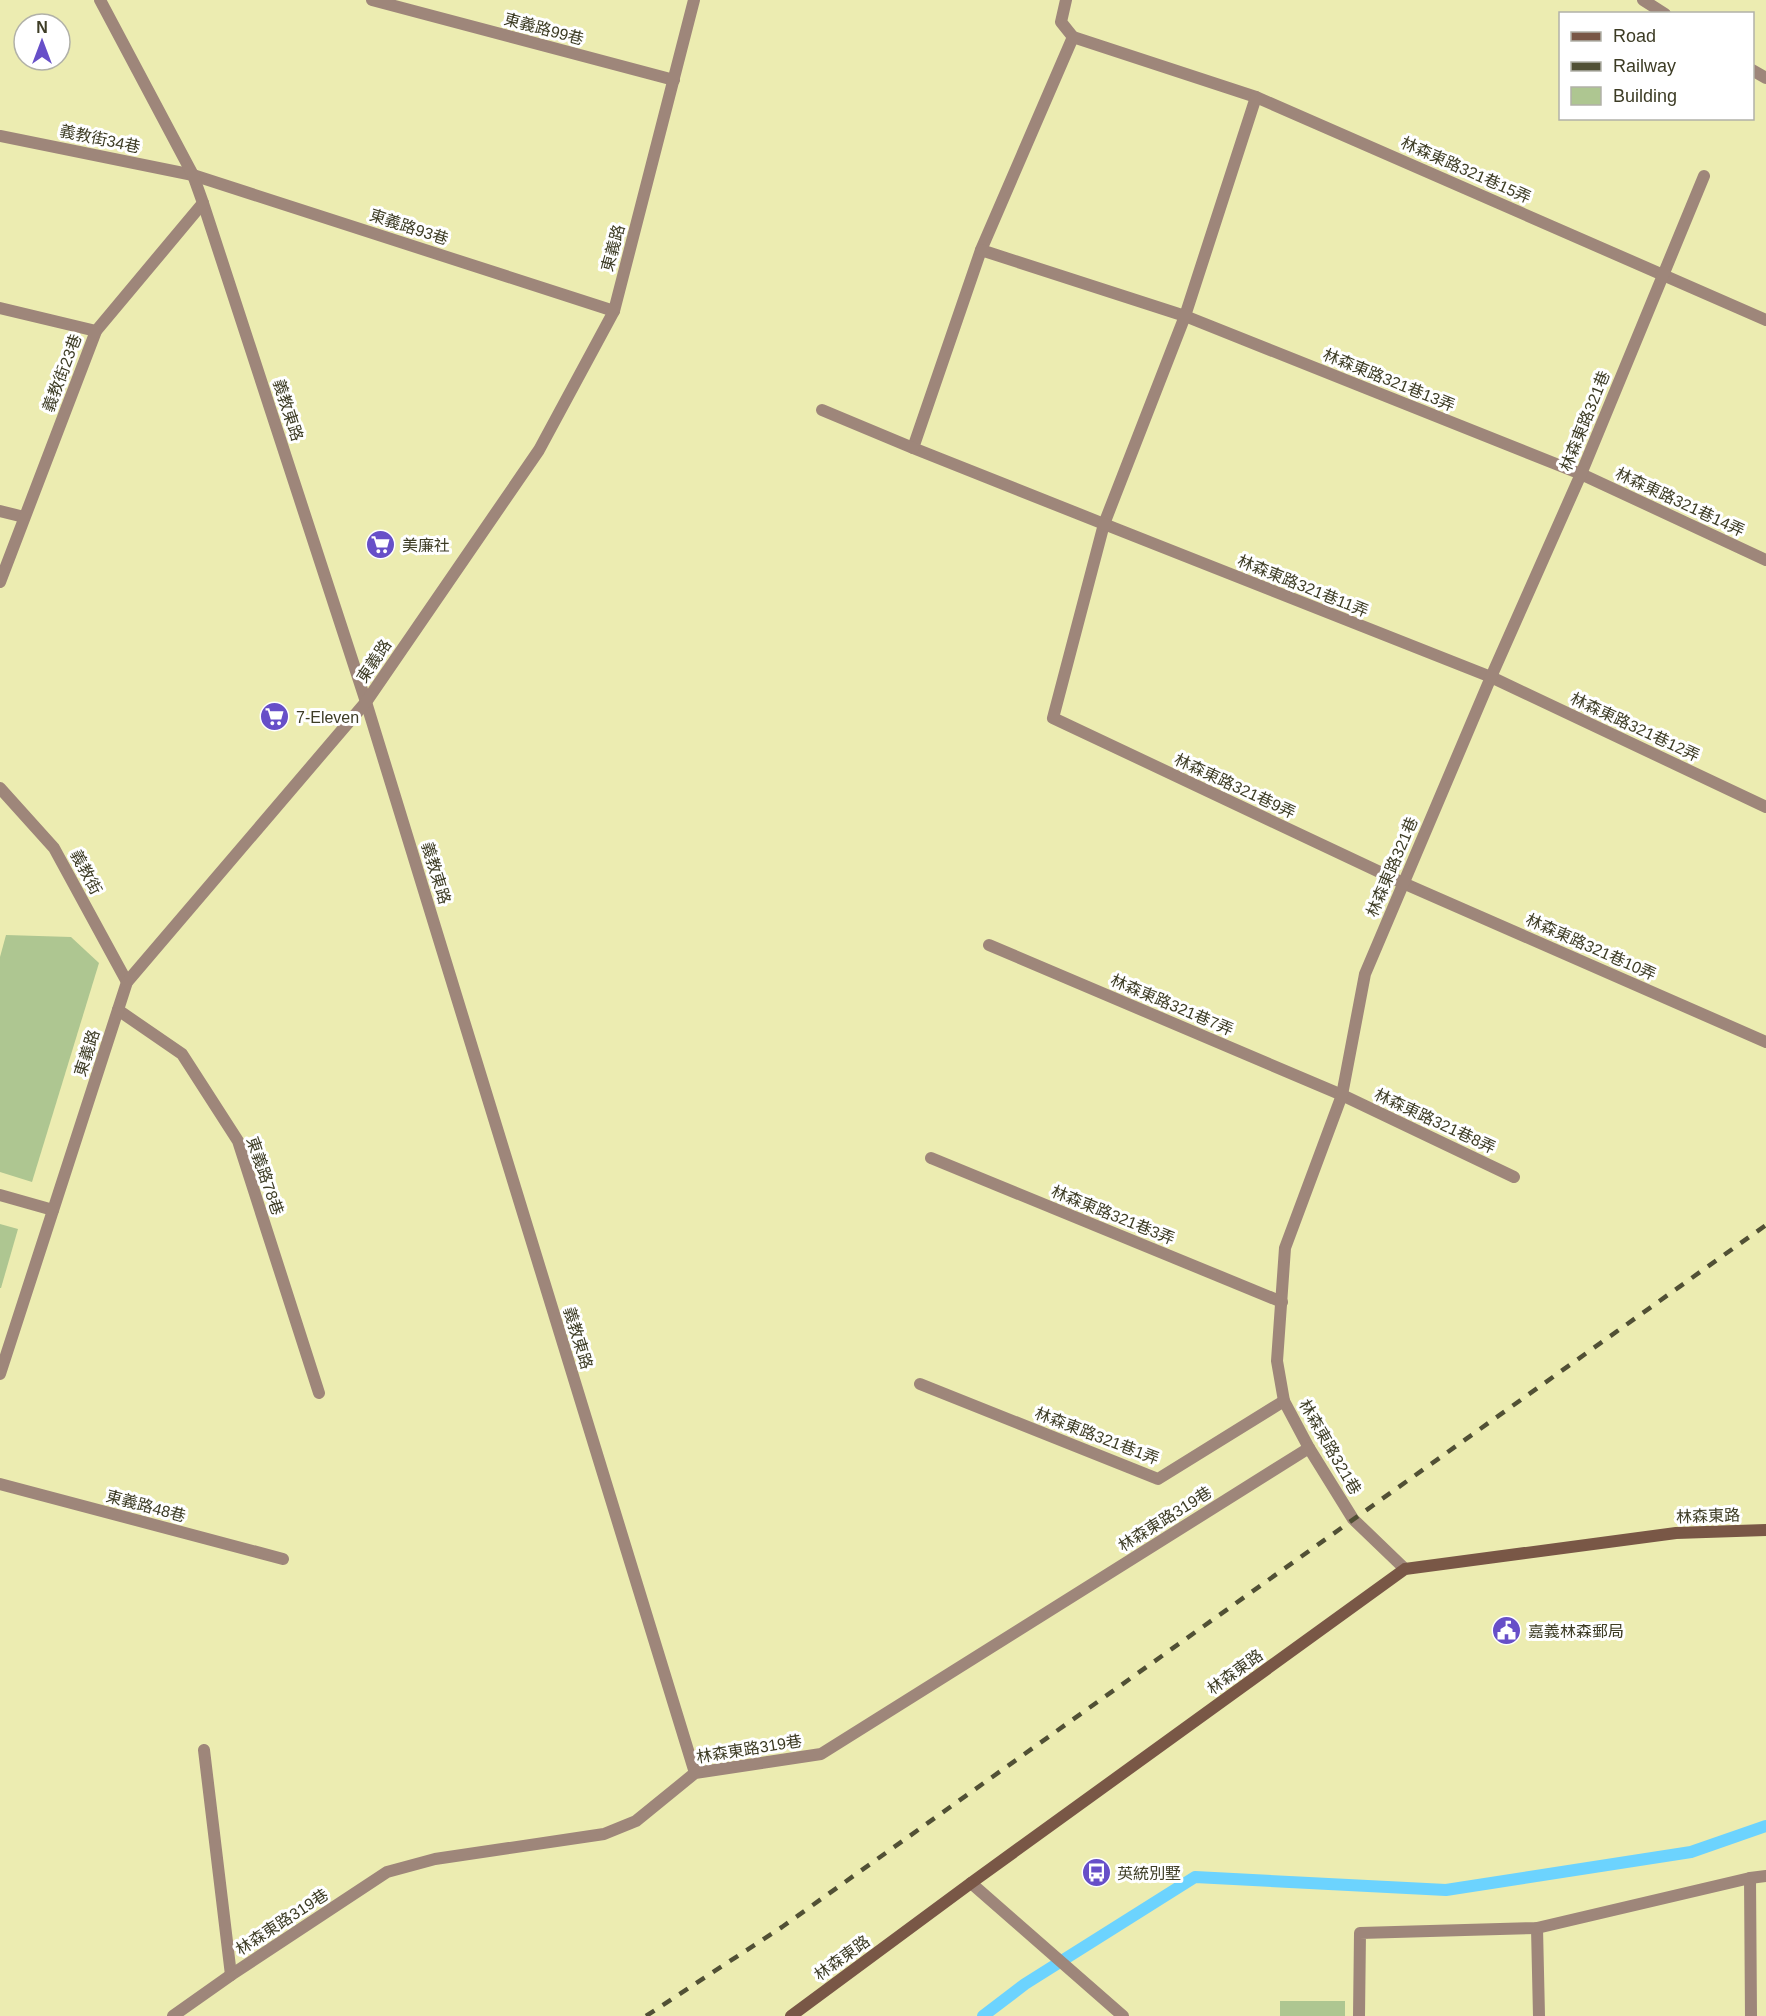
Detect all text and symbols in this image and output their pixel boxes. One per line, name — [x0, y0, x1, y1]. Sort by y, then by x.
street label: 東義路99巷 — [502, 10, 586, 48]
north arrow — [12, 12, 72, 72]
legend — [1559, 12, 1754, 120]
text: N — [36, 19, 48, 36]
text: Road — [1613, 26, 1656, 46]
text: Railway — [1613, 56, 1676, 76]
text: Building — [1613, 86, 1677, 106]
street label: 義教街34巷 — [58, 122, 142, 156]
street label: 林森東路321巷15弄 — [1398, 134, 1534, 206]
street label: 東義路93巷 — [367, 206, 451, 248]
street label: 東義路 — [599, 223, 627, 273]
street label: 義教街23巷 — [39, 332, 85, 414]
street label: 林森東路321巷13弄 — [1321, 346, 1457, 414]
street label: 林森東路321巷 — [1557, 368, 1613, 474]
street label: 義教東路 — [270, 377, 306, 443]
street label: 林森東路321巷14弄 — [1613, 465, 1747, 539]
supermarket icon: 美廉社 — [365, 529, 397, 561]
place label: 美廉社 — [402, 537, 450, 554]
street label: 林森東路321巷11弄 — [1235, 552, 1371, 620]
street label: 東義路 — [354, 636, 394, 686]
street label: 林森東路321巷12弄 — [1568, 690, 1702, 764]
supermarket icon: 7-Eleven — [259, 701, 291, 733]
place label: 7-Eleven — [296, 709, 359, 726]
street label: 林森東路321巷9弄 — [1172, 750, 1298, 822]
street label: 林森東路321巷 — [1363, 815, 1421, 919]
street label: 義教東路 — [419, 840, 453, 906]
street label: 義教街 — [67, 847, 105, 897]
street label: 林森東路321巷10弄 — [1523, 911, 1659, 983]
street label: 林森東路321巷7弄 — [1108, 971, 1236, 1039]
street label: 東義路 — [71, 1028, 103, 1078]
street label: 林森東路321巷8弄 — [1372, 1085, 1498, 1157]
street label: 東義路78巷 — [244, 1135, 286, 1217]
street label: 林森東路321巷3弄 — [1049, 1182, 1177, 1248]
street label: 義教東路 — [561, 1305, 595, 1371]
street label: 林森東路321巷 — [1296, 1397, 1364, 1497]
street label: 林森東路321巷1弄 — [1033, 1404, 1161, 1468]
street label: 林森東路319巷 — [1115, 1484, 1215, 1554]
street label: 東義路48巷 — [104, 1487, 188, 1525]
street label: 林森東路 — [1676, 1506, 1740, 1526]
public building icon: 嘉義林森郵局 — [1491, 1615, 1523, 1647]
place label: 嘉義林森郵局 — [1528, 1623, 1624, 1640]
street label: 林森東路 — [1204, 1646, 1266, 1698]
street label: 林森東路319巷 — [695, 1732, 803, 1766]
bus stop icon: 英統別墅 — [1080, 1857, 1112, 1889]
place label: 英統別墅 — [1117, 1865, 1181, 1882]
street label: 林森東路319巷 — [233, 1886, 331, 1958]
street label: 林森東路 — [811, 1932, 873, 1984]

